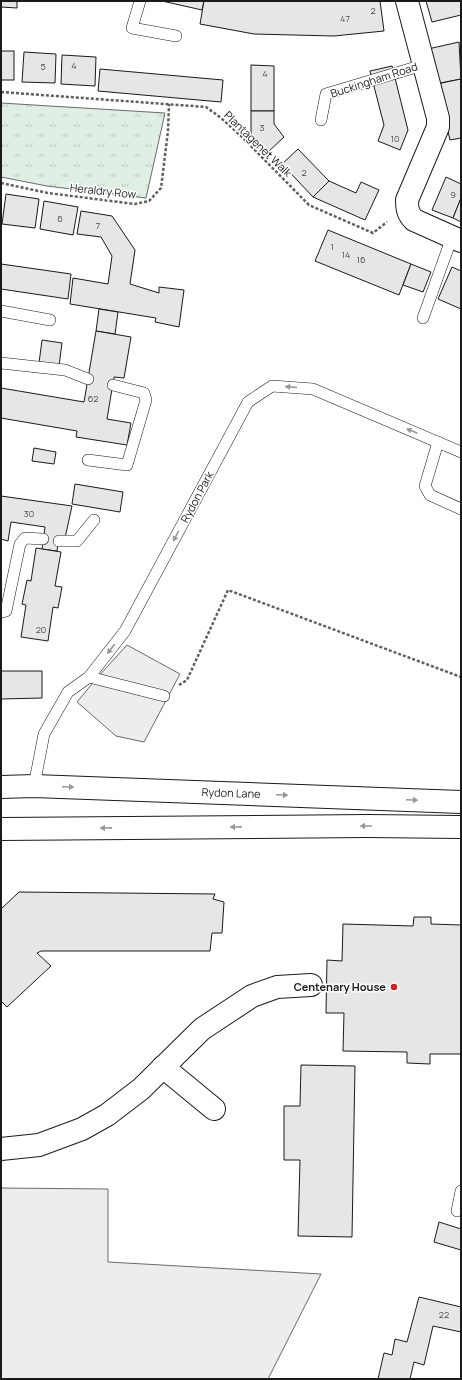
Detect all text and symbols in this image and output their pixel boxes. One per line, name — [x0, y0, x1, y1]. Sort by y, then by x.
house number: 2 — [370, 4, 376, 17]
house number: 47 — [340, 12, 350, 25]
street label: Buckingham Road — [328, 58, 419, 101]
house number: 4 — [71, 59, 77, 72]
house number: 5 — [40, 60, 46, 73]
house number: 4 — [262, 67, 268, 80]
street label: Plantagenet Walk — [221, 107, 296, 180]
house number: 3 — [260, 121, 265, 134]
house number: 10 — [391, 132, 400, 145]
house number: 2 — [301, 166, 307, 179]
street label: Heraldry Row — [69, 180, 137, 201]
house number: 9 — [450, 188, 456, 201]
house number: 6 — [57, 212, 63, 225]
house number: 7 — [96, 219, 101, 232]
house number: 1 — [330, 240, 334, 253]
house number: 14 — [342, 248, 350, 261]
house number: 16 — [356, 253, 366, 266]
one-way arrow — [285, 384, 297, 391]
house number: 62 — [88, 392, 98, 405]
one-way arrow — [407, 428, 418, 434]
street label: Rydon Park — [177, 468, 217, 525]
house number: 30 — [24, 507, 34, 520]
one-way arrow — [173, 530, 179, 542]
house number: 20 — [36, 623, 46, 636]
one-way arrow — [107, 643, 116, 654]
one-way arrow — [62, 784, 74, 791]
street label: Rydon Lane — [201, 784, 261, 801]
one-way arrow — [276, 792, 289, 798]
one-way arrow — [406, 797, 419, 803]
one-way arrow — [359, 823, 372, 829]
one-way arrow — [229, 824, 242, 830]
one-way arrow — [99, 825, 112, 831]
place label: Centenary House — [294, 979, 386, 994]
marker: Centenary House — [389, 982, 399, 992]
house number: 22 — [439, 1308, 449, 1321]

